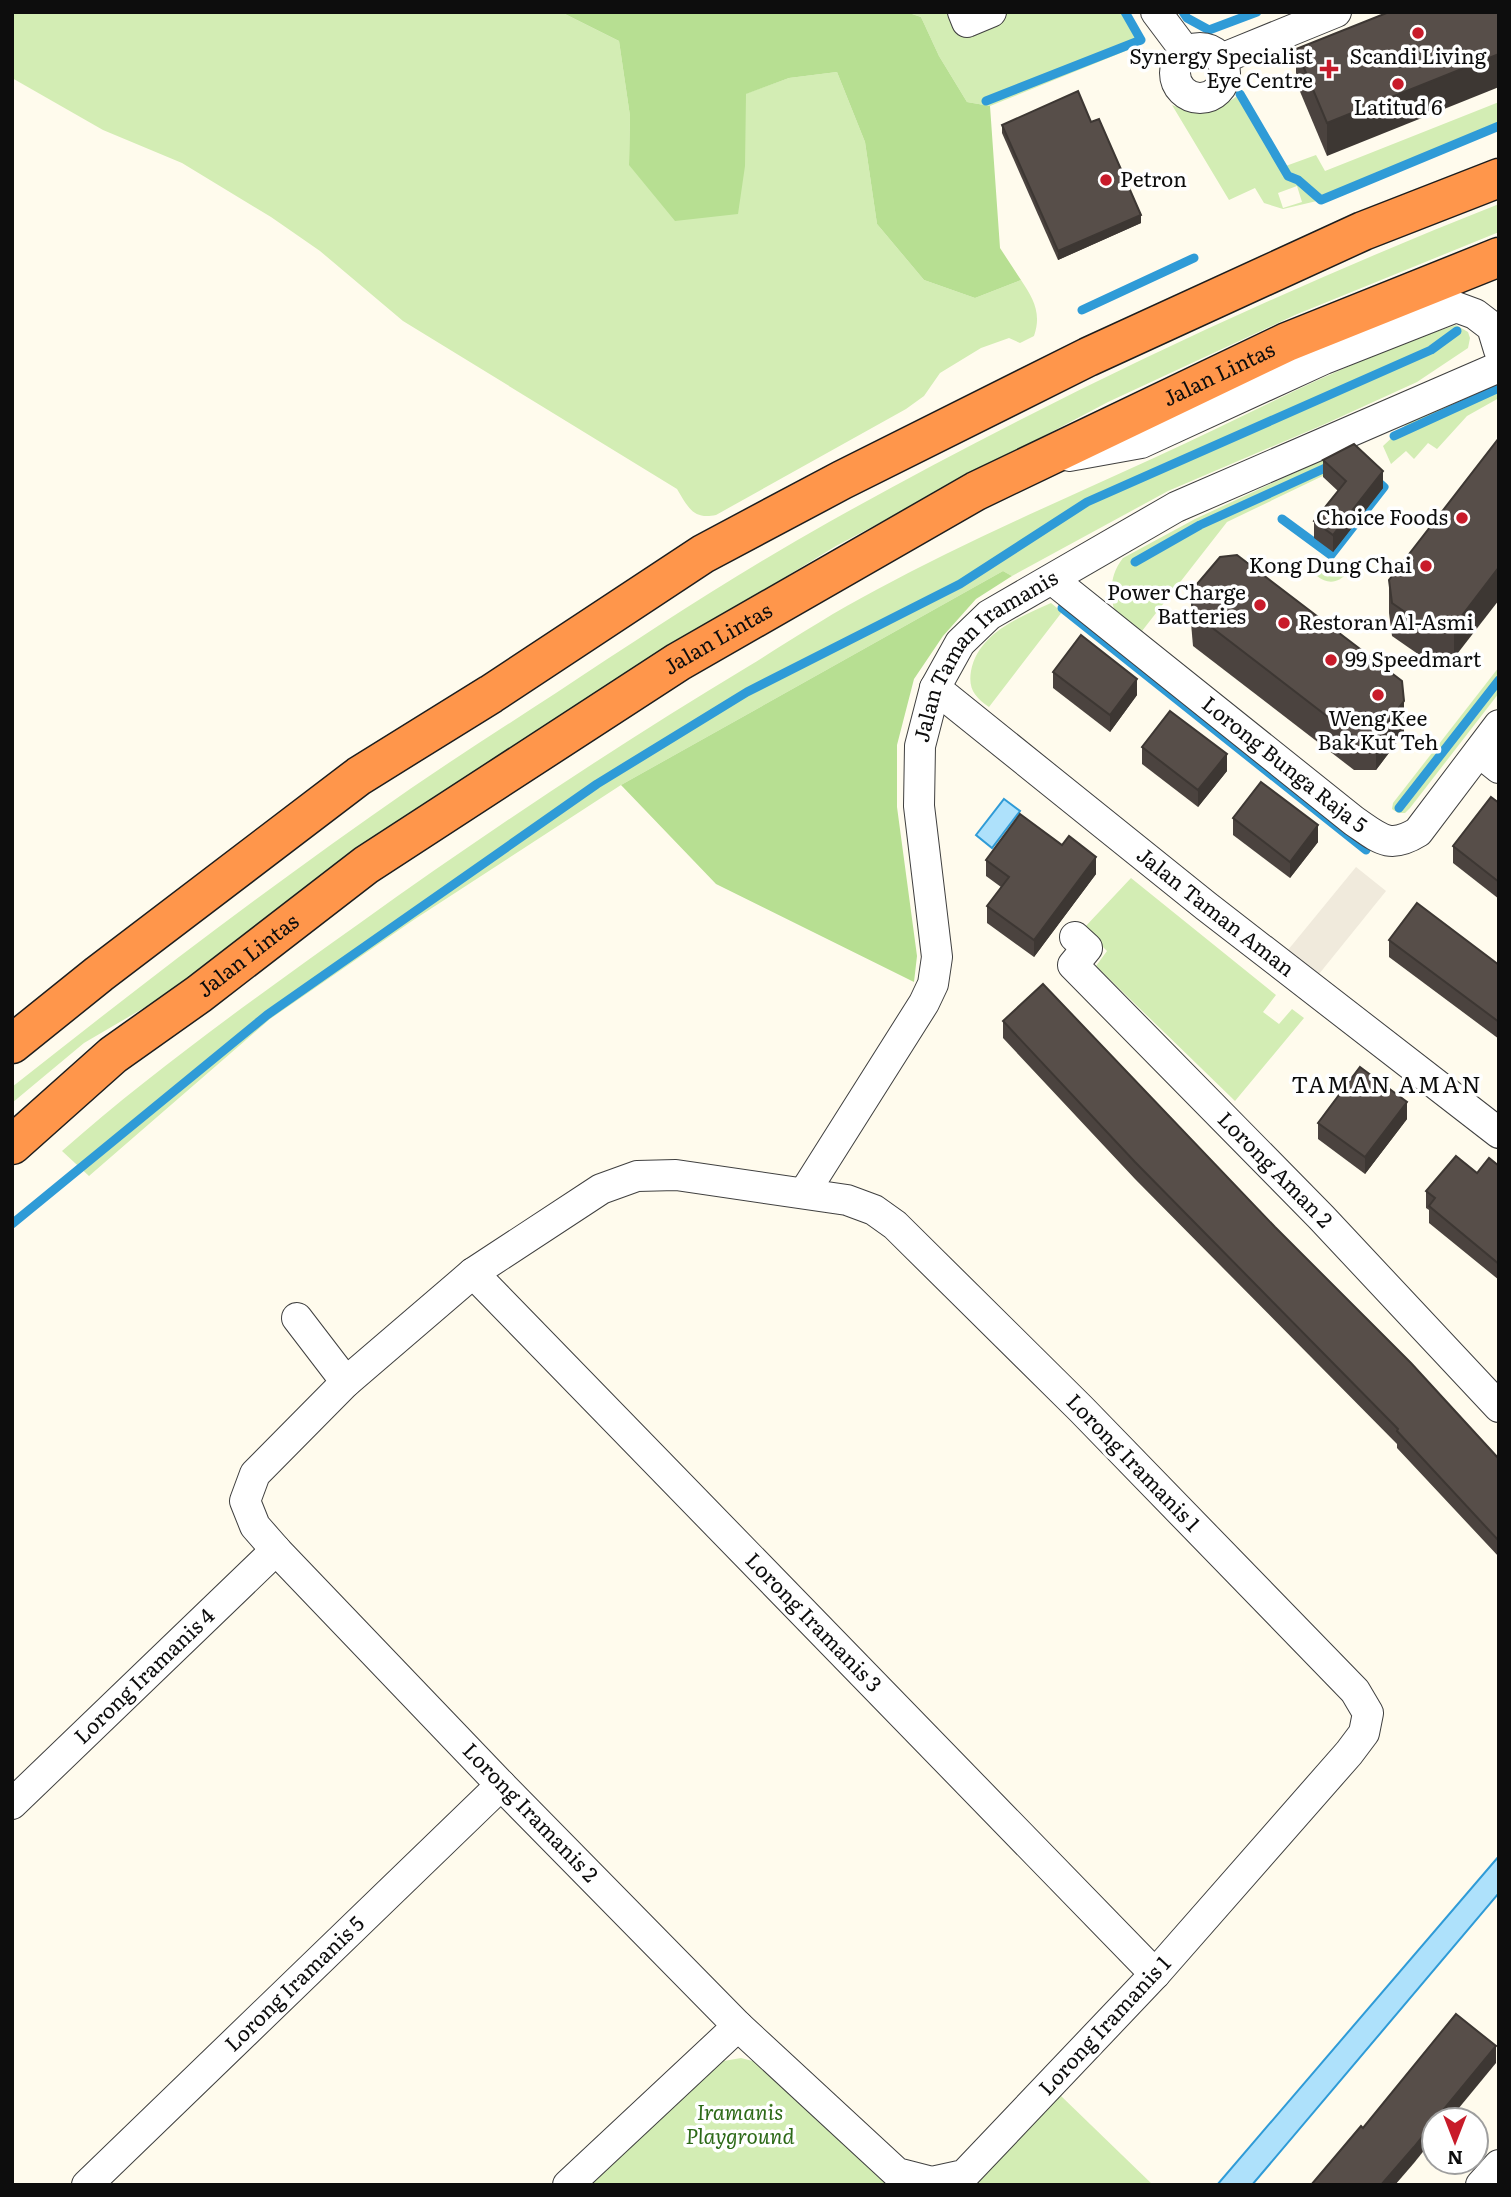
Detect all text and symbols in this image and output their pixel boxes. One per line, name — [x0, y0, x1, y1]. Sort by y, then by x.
marker: Scandi Living — [1410, 25, 1426, 41]
place label: Synergy Specialist Eye Centre — [1129, 39, 1314, 94]
place label: Scandi Living — [1350, 39, 1487, 70]
marker: Synergy Specialist Eye Centre — [1319, 59, 1339, 79]
marker: Latitud 6 — [1390, 76, 1406, 92]
place label: Latitud 6 — [1354, 90, 1442, 121]
place label: Petron — [1120, 162, 1187, 193]
marker: Petron — [1098, 172, 1114, 188]
street label: Jalan Lintas — [1157, 332, 1279, 412]
place label: Choice Foods — [1316, 500, 1448, 531]
marker: Choice Foods — [1454, 510, 1470, 526]
place label: Kong Dung Chai — [1249, 548, 1412, 579]
marker: Kong Dung Chai — [1418, 558, 1434, 574]
street label: Jalan Taman Iramanis — [904, 561, 1063, 745]
place label: Power Charge Batteries — [1107, 575, 1246, 630]
street label: Jalan Lintas — [656, 593, 777, 681]
marker: Power Charge Batteries — [1252, 597, 1268, 613]
place label: Restoran Al-Asmi — [1298, 605, 1474, 636]
marker: Restoran Al-Asmi — [1276, 615, 1292, 631]
place label: 99 Speedmart — [1345, 642, 1482, 673]
marker: 99 Speedmart — [1323, 652, 1339, 668]
street label: Lorong Bunga Raja 5 — [1196, 687, 1375, 839]
marker: Weng Kee Bak Kut Teh — [1370, 687, 1386, 703]
place label: Weng Kee Bak Kut Teh — [1318, 701, 1439, 756]
street label: Jalan Taman Aman — [1131, 838, 1302, 982]
street label: Jalan Lintas — [189, 905, 304, 1003]
district label: TAMAN AMAN — [1291, 1066, 1483, 1100]
street label: Lorong Aman 2 — [1212, 1103, 1341, 1233]
street label: Lorong Iramanis 1 — [1061, 1385, 1209, 1538]
street label: Lorong Iramanis 3 — [740, 1544, 890, 1698]
street label: Lorong Iramanis 4 — [66, 1599, 220, 1750]
street label: Lorong Iramanis 2 — [457, 1735, 607, 1888]
street label: Lorong Iramanis 5 — [216, 1907, 370, 2057]
street label: Lorong Iramanis 1 — [1030, 1947, 1177, 2101]
park label: Iramanis Playground — [685, 2095, 795, 2150]
north arrow — [1420, 2106, 1490, 2176]
text: N — [1447, 2145, 1463, 2173]

